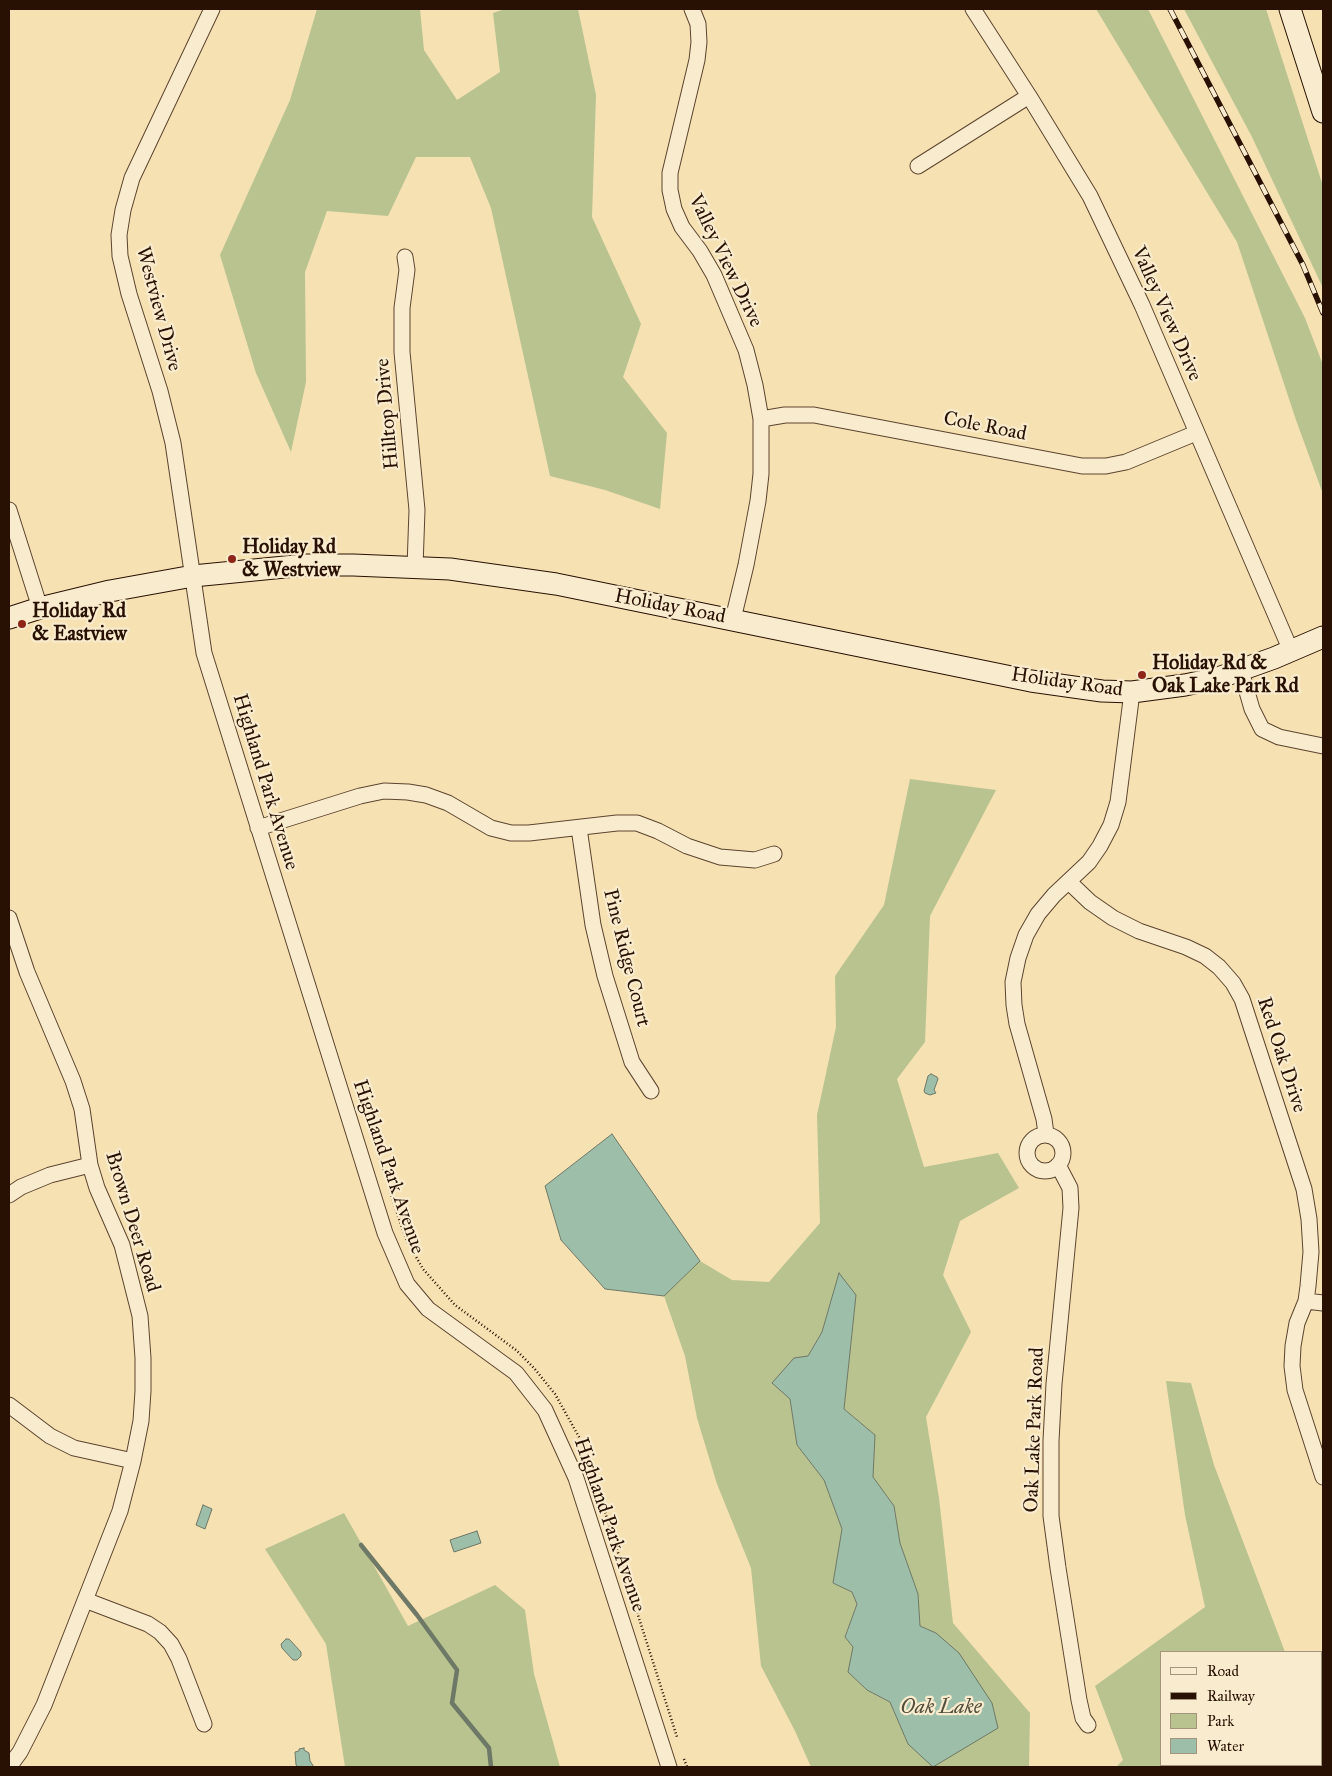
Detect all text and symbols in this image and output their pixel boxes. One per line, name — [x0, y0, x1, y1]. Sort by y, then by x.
street label: Valley View Drive — [682, 191, 768, 331]
street label: Valley View Drive — [1126, 243, 1206, 385]
street label: Westview Drive — [130, 244, 186, 374]
street label: Hilltop Drive — [371, 357, 405, 471]
street label: Cole Road — [941, 407, 1029, 447]
place label: Holiday Rd & Westview — [242, 536, 341, 583]
marker: Holiday Rd & Westview — [226, 553, 238, 565]
street label: Holiday Road — [612, 584, 728, 630]
place label: Holiday Rd & Eastview — [32, 600, 127, 647]
marker: Holiday Rd & Eastview — [16, 618, 28, 630]
place label: Holiday Rd & Oak Lake Park Rd — [1152, 652, 1299, 699]
street label: Holiday Road — [1010, 663, 1124, 703]
marker: Holiday Rd & Oak Lake Park Rd — [1136, 669, 1148, 681]
street label: Highland Park Avenue — [227, 691, 303, 873]
street label: Pine Ridge Court — [597, 887, 655, 1029]
street label: Red Oak Drive — [1251, 994, 1311, 1116]
street label: Highland Park Avenue — [347, 1077, 429, 1257]
street label: Brown Deer Road — [99, 1149, 165, 1295]
street label: Oak Lake Park Road — [1020, 1347, 1050, 1513]
street label: Highland Park Avenue — [568, 1435, 650, 1615]
legend — [1160, 1651, 1322, 1766]
text: Road — [1207, 1662, 1239, 1680]
text: Railway — [1207, 1687, 1255, 1705]
water label: Oak Lake — [900, 1695, 982, 1721]
text: Park — [1207, 1712, 1234, 1730]
text: Water — [1207, 1737, 1244, 1755]

